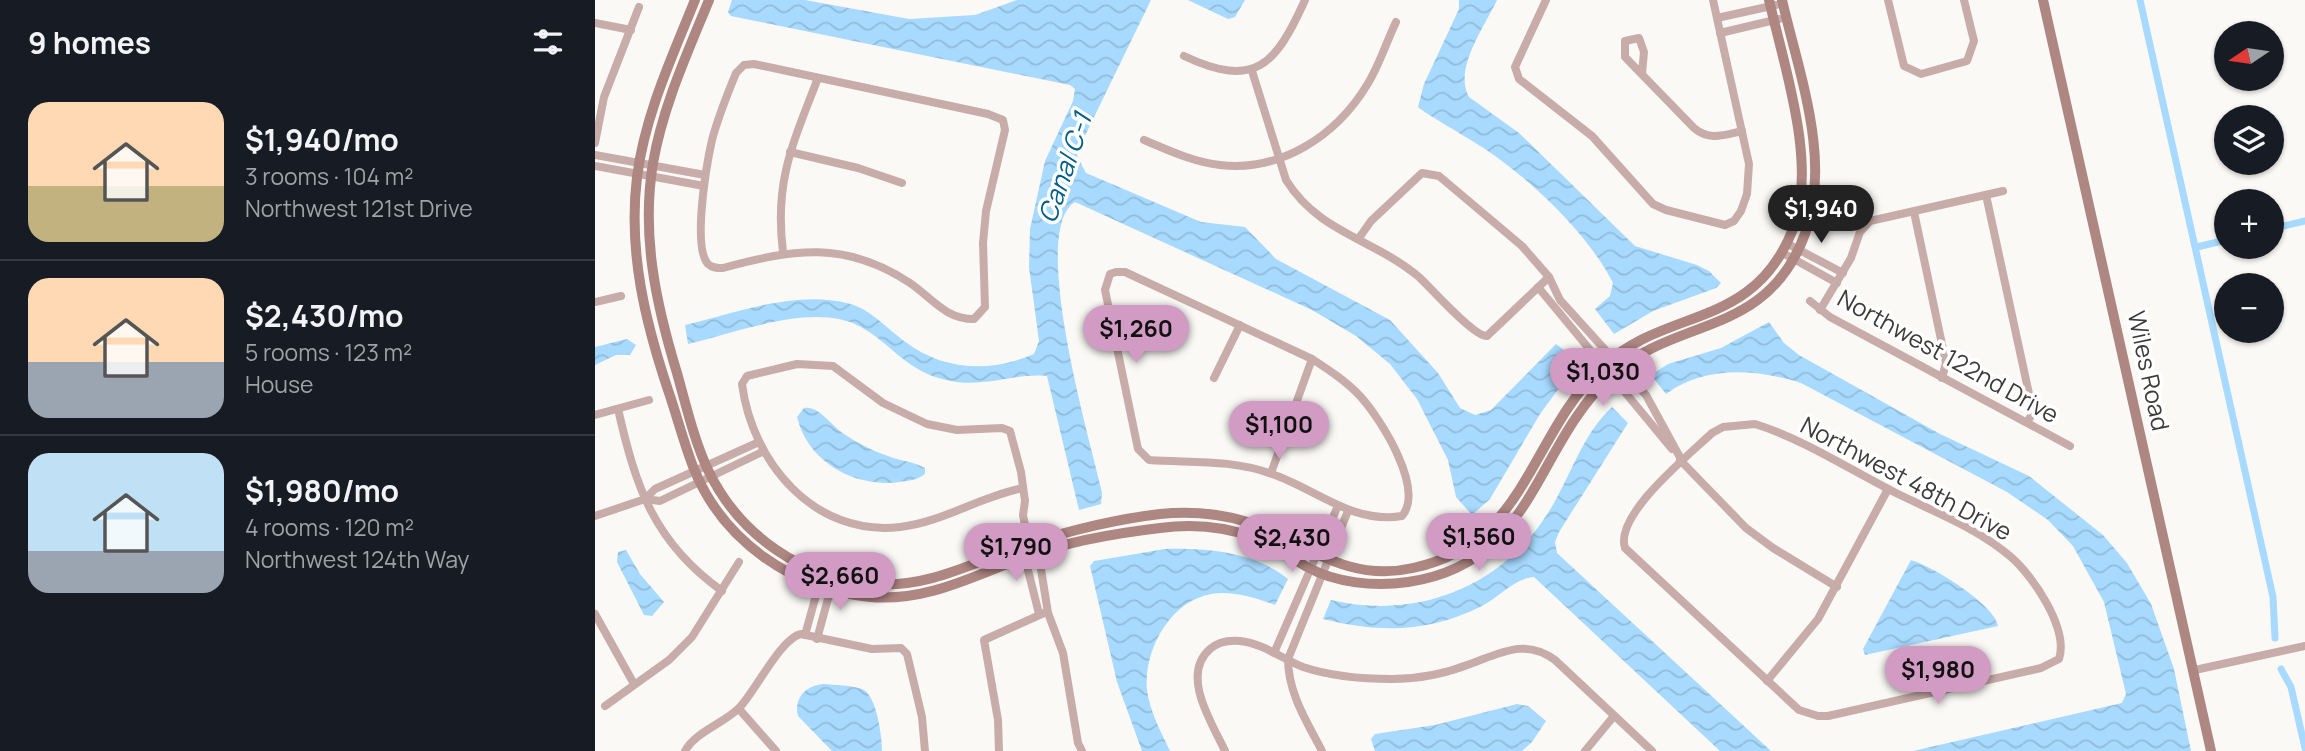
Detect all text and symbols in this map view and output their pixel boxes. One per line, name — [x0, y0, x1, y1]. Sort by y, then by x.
north arrow — [2214, 21, 2284, 91]
map controls — [2214, 21, 2284, 343]
text: 9 homes — [28, 22, 151, 63]
icon: filters — [529, 23, 567, 61]
button: layers — [2214, 105, 2284, 175]
water label: Canal C-1 — [1028, 106, 1100, 227]
text: $1,940/mo — [245, 119, 399, 160]
icon: home — [84, 130, 168, 214]
text: 3 rooms · 104 m² — [245, 160, 413, 192]
pin: $1,940 — [1764, 186, 1878, 245]
button: + — [2214, 189, 2284, 259]
text: Northwest 121st Drive — [245, 192, 473, 224]
text: $1,940 — [1784, 192, 1858, 224]
button: − — [2214, 273, 2284, 343]
street label: Northwest 122nd Drive — [1832, 281, 2065, 430]
text: $2,430/mo — [245, 295, 404, 336]
icon: home — [84, 306, 168, 390]
pin: $1,260 — [1079, 306, 1193, 365]
street label: Wiles Road — [2121, 308, 2178, 434]
text: $1,260 — [1099, 312, 1173, 344]
text: 5 rooms · 123 m² — [245, 336, 412, 368]
pin: $1,030 — [1546, 348, 1660, 408]
text: $1,030 — [1566, 355, 1640, 387]
text: House — [245, 368, 314, 400]
pin: $1,100 — [1222, 402, 1336, 461]
text: $1,100 — [1245, 408, 1313, 440]
street label: Northwest 48th Drive — [1795, 408, 2018, 547]
text: $1,980/mo — [245, 470, 399, 511]
icon: home — [84, 481, 168, 565]
text: 4 rooms · 120 m² — [245, 511, 414, 543]
pin: $2,430 — [1235, 514, 1349, 574]
pin: $1,560 — [1422, 514, 1536, 573]
text: $1,560 — [1442, 520, 1516, 552]
text: $2,430 — [1253, 521, 1331, 553]
pin: $1,790 — [959, 524, 1073, 583]
text: $1,790 — [980, 530, 1052, 562]
text: Northwest 124th Way — [245, 543, 469, 575]
pin: $2,660 — [783, 552, 897, 612]
text: $2,660 — [801, 559, 879, 591]
pin: $1,980 — [1881, 646, 1995, 706]
text: $1,980 — [1901, 653, 1975, 685]

